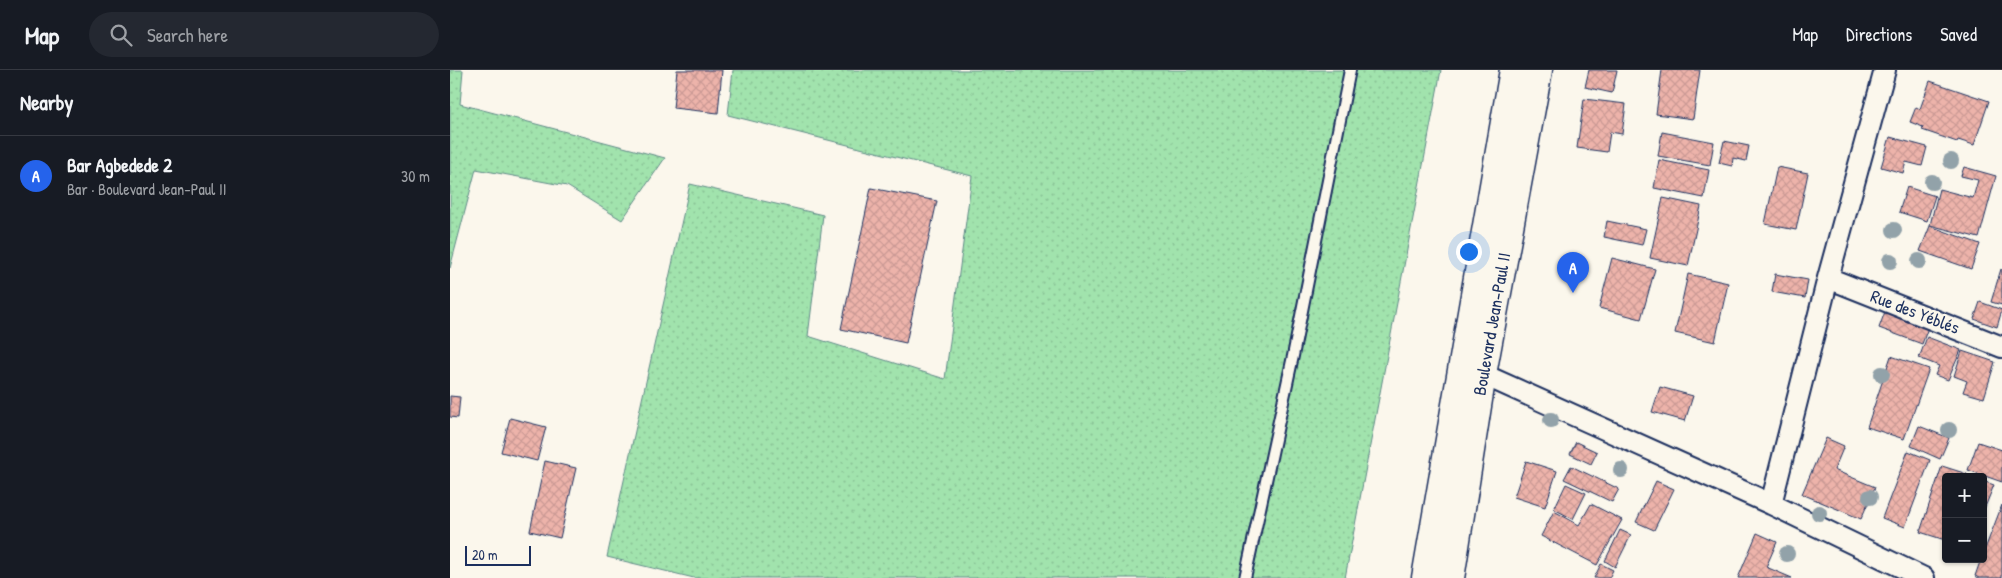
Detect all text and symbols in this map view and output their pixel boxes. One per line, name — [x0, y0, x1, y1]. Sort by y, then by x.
search box — [89, 12, 439, 57]
text: Map — [25, 19, 59, 51]
icon: search — [107, 21, 135, 49]
text: Search here — [147, 22, 228, 48]
text: Map — [1793, 22, 1818, 47]
text: Directions — [1846, 22, 1912, 47]
text: Saved — [1940, 22, 1977, 47]
text: Nearby — [20, 88, 73, 117]
text: Bar Agbedede 2 — [67, 152, 172, 178]
text: A — [32, 165, 40, 187]
text: 30 m — [401, 165, 430, 187]
text: Bar · Boulevard Jean-Paul II — [67, 178, 227, 200]
your location — [1456, 239, 1482, 265]
street label: Boulevard Jean-Paul II — [1467, 251, 1516, 397]
pin: A — [1557, 252, 1589, 293]
street label: Rue des Yéblés — [1867, 283, 1963, 340]
map controls — [1942, 473, 1987, 563]
button: + — [1942, 473, 1987, 518]
button: − — [1942, 518, 1987, 563]
scale bar — [465, 543, 531, 566]
text: 20 m — [472, 545, 498, 564]

